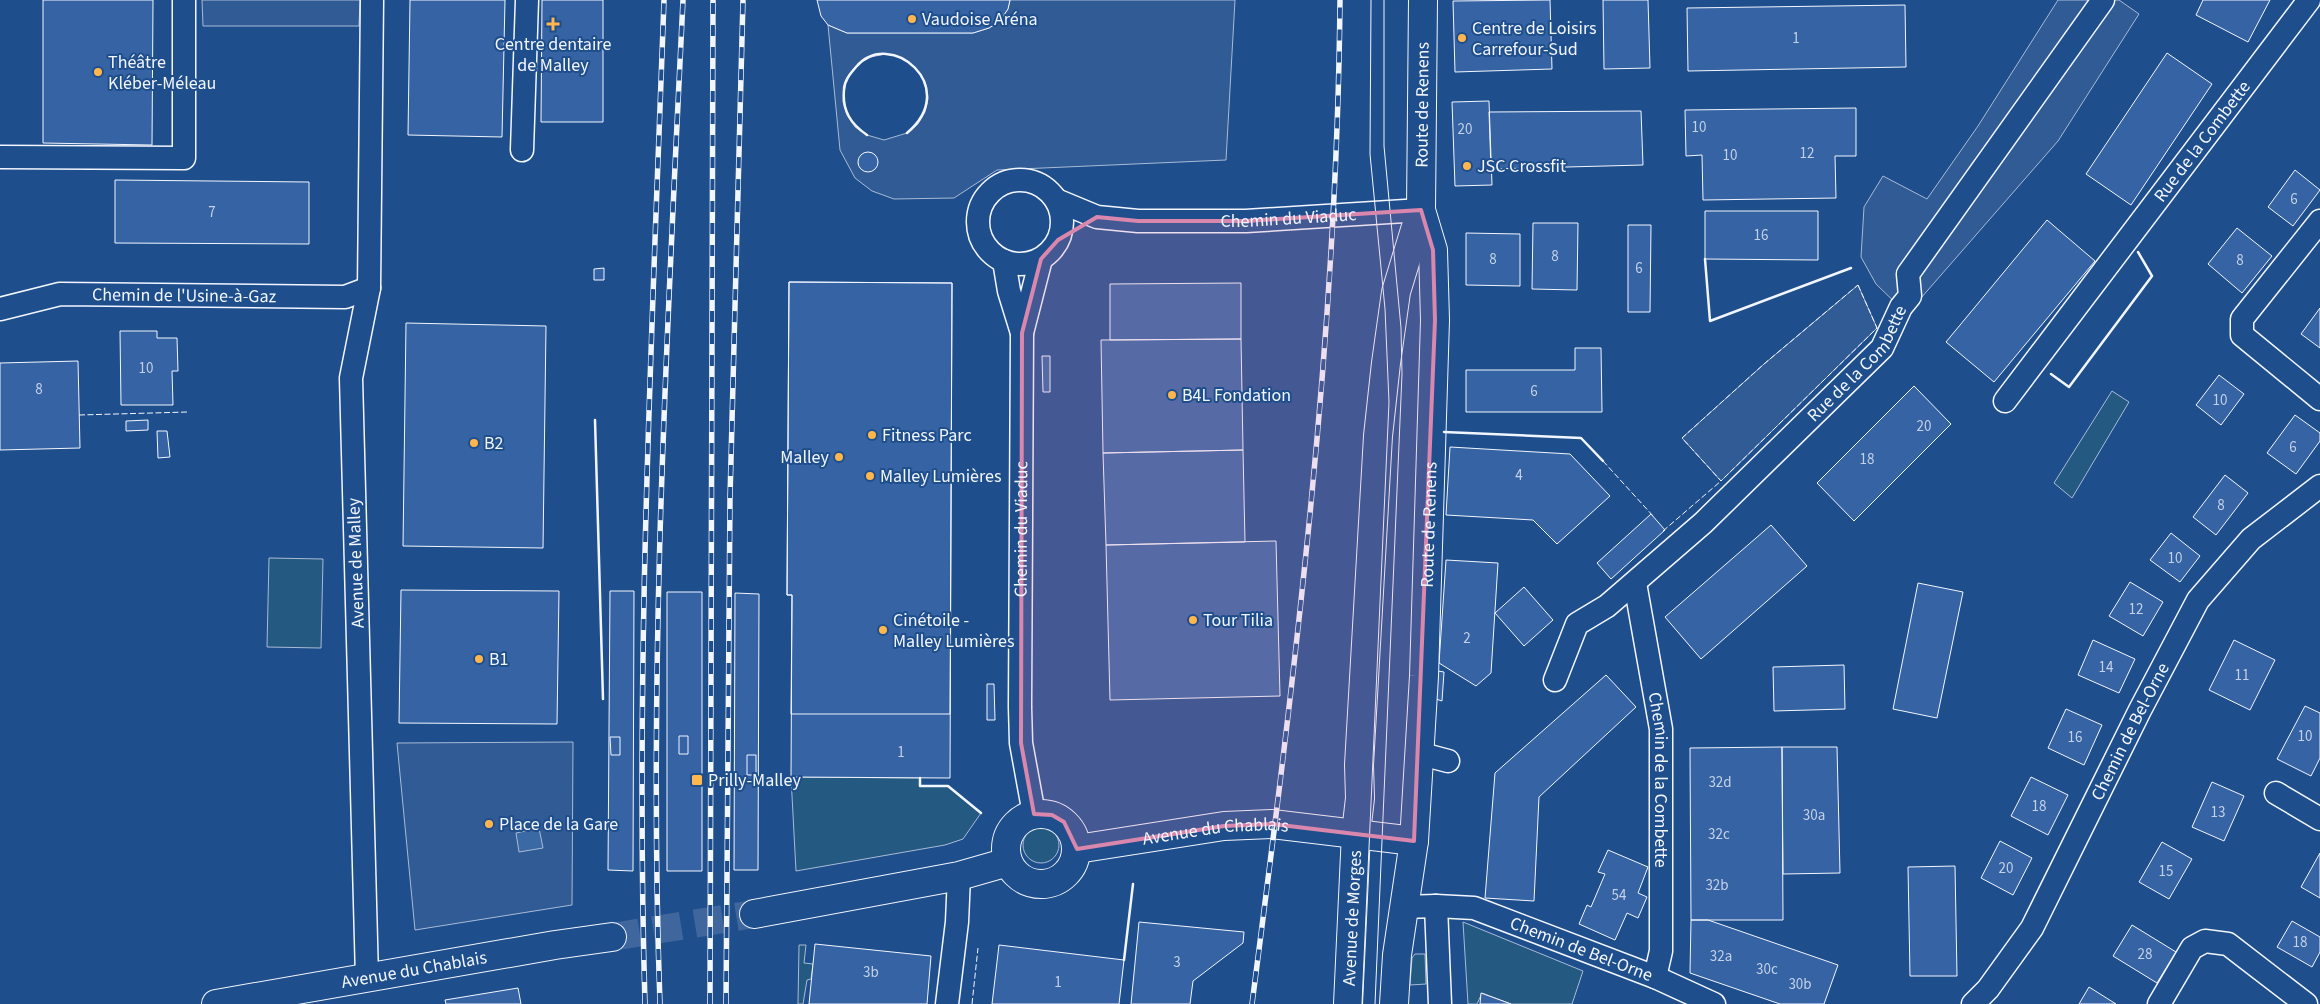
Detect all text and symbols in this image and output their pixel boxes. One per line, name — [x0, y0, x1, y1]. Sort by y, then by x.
place label: Vaudoise Aréna — [922, 7, 1038, 32]
marker: Vaudoise Aréna — [906, 13, 918, 25]
place label: Centre de Loisirs Carrefour-Sud — [1472, 16, 1597, 62]
marker: Centre dentaire de Malley — [546, 17, 560, 31]
house number: 1 — [1792, 28, 1800, 49]
place label: Centre dentaire de Malley — [495, 32, 611, 78]
marker: Centre de Loisirs Carrefour-Sud — [1456, 32, 1468, 44]
street label: Route de Renens — [1409, 42, 1435, 168]
place label: Théâtre Kléber-Méleau — [108, 50, 216, 96]
marker: Théâtre Kléber-Méleau — [92, 66, 104, 78]
street label: Rue de la Combette — [2148, 75, 2256, 207]
house number: 10 — [1692, 117, 1706, 138]
house number: 20 — [1458, 119, 1472, 140]
house number: 12 — [1800, 143, 1814, 164]
house number: 10 — [1723, 145, 1737, 166]
place label: JSC Crossfit — [1477, 154, 1566, 179]
marker: JSC Crossfit — [1461, 160, 1473, 172]
house number: 6 — [2290, 189, 2298, 210]
house number: 7 — [208, 202, 216, 223]
street label: Chemin du Viaduc — [1220, 202, 1357, 234]
house number: 16 — [1754, 225, 1768, 246]
house number: 8 — [1551, 246, 1559, 267]
house number: 8 — [1489, 249, 1497, 270]
house number: 8 — [2236, 250, 2244, 271]
house number: 6 — [1635, 258, 1643, 279]
street label: Chemin de l'Usine-à-Gaz — [92, 282, 277, 309]
street label: Rue de la Combette — [1801, 301, 1913, 427]
house number: 10 — [139, 358, 153, 379]
house number: 8 — [35, 379, 43, 400]
house number: 6 — [1530, 381, 1538, 402]
place label: B4L Fondation — [1182, 383, 1291, 408]
marker: B4L Fondation — [1166, 389, 1178, 401]
house number: 10 — [2213, 390, 2227, 411]
house number: 20 — [1917, 416, 1931, 437]
place label: Fitness Parc — [882, 423, 972, 448]
marker: Fitness Parc — [866, 429, 878, 441]
place label: B2 — [484, 431, 504, 456]
marker: B2 — [468, 437, 480, 449]
house number: 6 — [2289, 437, 2297, 458]
place label: Malley — [780, 445, 830, 470]
house number: 18 — [1860, 449, 1874, 470]
marker: Malley — [833, 451, 845, 463]
street label: Chemin du Viaduc — [1008, 461, 1034, 597]
street label: Route de Renens — [1414, 461, 1443, 588]
place label: Malley Lumières — [880, 464, 1002, 489]
house number: 4 — [1515, 465, 1523, 486]
marker: Malley Lumières — [864, 470, 876, 482]
house number: 8 — [2217, 495, 2225, 516]
street label: Avenue de Malley — [341, 497, 371, 629]
house number: 10 — [2168, 548, 2182, 569]
house number: 12 — [2129, 599, 2143, 620]
place label: Cinétoile - Malley Lumières — [893, 608, 1015, 654]
place label: Tour Tilia — [1203, 608, 1273, 633]
marker: Tour Tilia — [1187, 614, 1199, 626]
marker: Cinétoile - Malley Lumières — [877, 624, 889, 636]
house number: 2 — [1463, 628, 1471, 649]
place label: B1 — [489, 647, 509, 672]
marker: B1 — [473, 653, 485, 665]
house number: 14 — [2099, 657, 2114, 678]
street label: Chemin de Bel-Orne — [2085, 658, 2175, 805]
house number: 11 — [2235, 665, 2249, 686]
street label: Chemin de la Combette — [1642, 690, 1674, 868]
house number: 10 — [2298, 726, 2312, 747]
house number: 16 — [2068, 727, 2082, 748]
house number: 1 — [897, 742, 905, 763]
place label: Prilly-Malley — [708, 768, 801, 793]
house number: 32d — [1708, 772, 1732, 793]
marker: Prilly-Malley — [690, 773, 704, 787]
house number: 18 — [2032, 796, 2046, 817]
house number: 13 — [2211, 802, 2225, 823]
house number: 30a — [1803, 805, 1825, 826]
street label: Avenue du Chablais — [1141, 811, 1290, 851]
place label: Place de la Gare — [499, 812, 618, 837]
marker: Place de la Gare — [483, 818, 495, 830]
house number: 32c — [1708, 824, 1730, 845]
street label: Avenue de Morges — [1336, 850, 1368, 987]
house number: 20 — [1999, 858, 2013, 879]
house number: 15 — [2159, 861, 2173, 882]
house number: 32b — [1705, 875, 1729, 896]
house number: 54 — [1612, 885, 1627, 906]
street label: Chemin de Bel-Orne — [1506, 910, 1657, 988]
house number: 18 — [2293, 932, 2307, 953]
house number: 28 — [2138, 944, 2152, 965]
street label: Avenue du Chablais — [339, 945, 489, 994]
house number: 32a — [1710, 946, 1732, 967]
house number: 3 — [1173, 952, 1181, 973]
house number: 30c — [1756, 959, 1778, 980]
house number: 3b — [863, 962, 879, 983]
house number: 1 — [1054, 972, 1062, 993]
house number: 30b — [1788, 974, 1812, 995]

